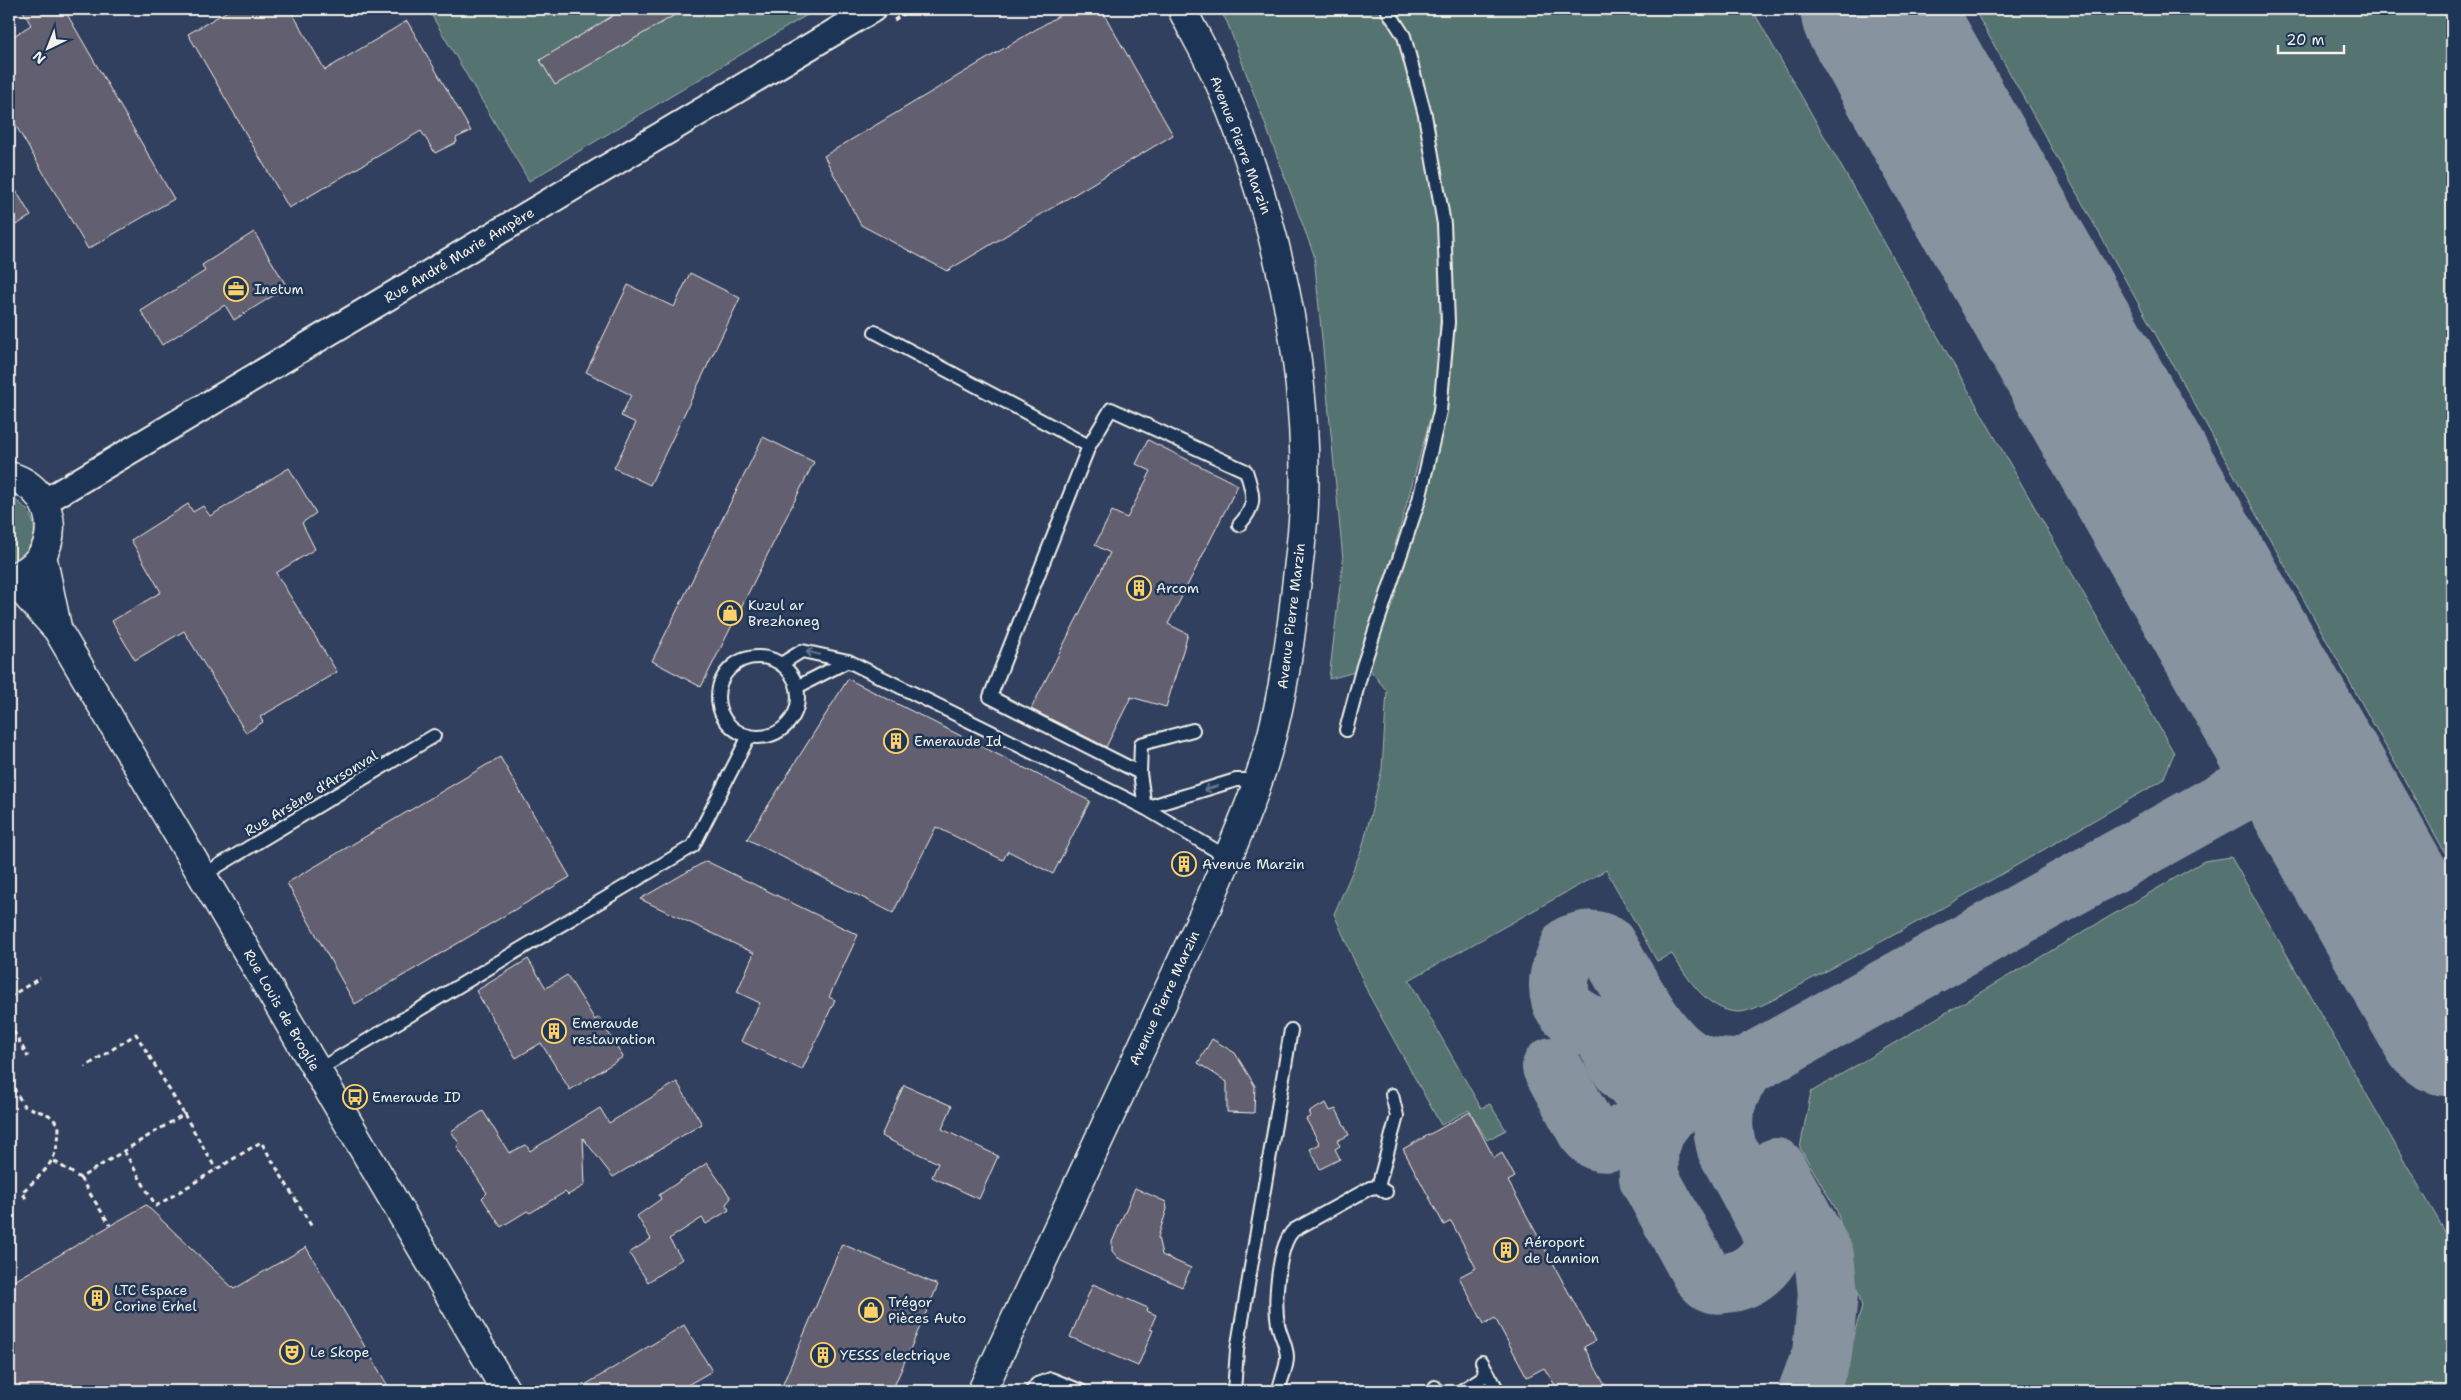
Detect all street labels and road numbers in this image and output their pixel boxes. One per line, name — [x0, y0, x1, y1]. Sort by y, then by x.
street label: Avenue Pierre Marzin — [1206, 73, 1276, 217]
street label: Rue André Marie Ampère — [381, 203, 537, 307]
street label: Avenue Pierre Marzin — [1273, 542, 1309, 690]
street label: Rue Arsène d'Arsonval — [241, 746, 382, 840]
street label: Avenue Pierre Marzin — [1125, 927, 1203, 1068]
street label: Rue Louis de Broglie — [240, 946, 324, 1074]

